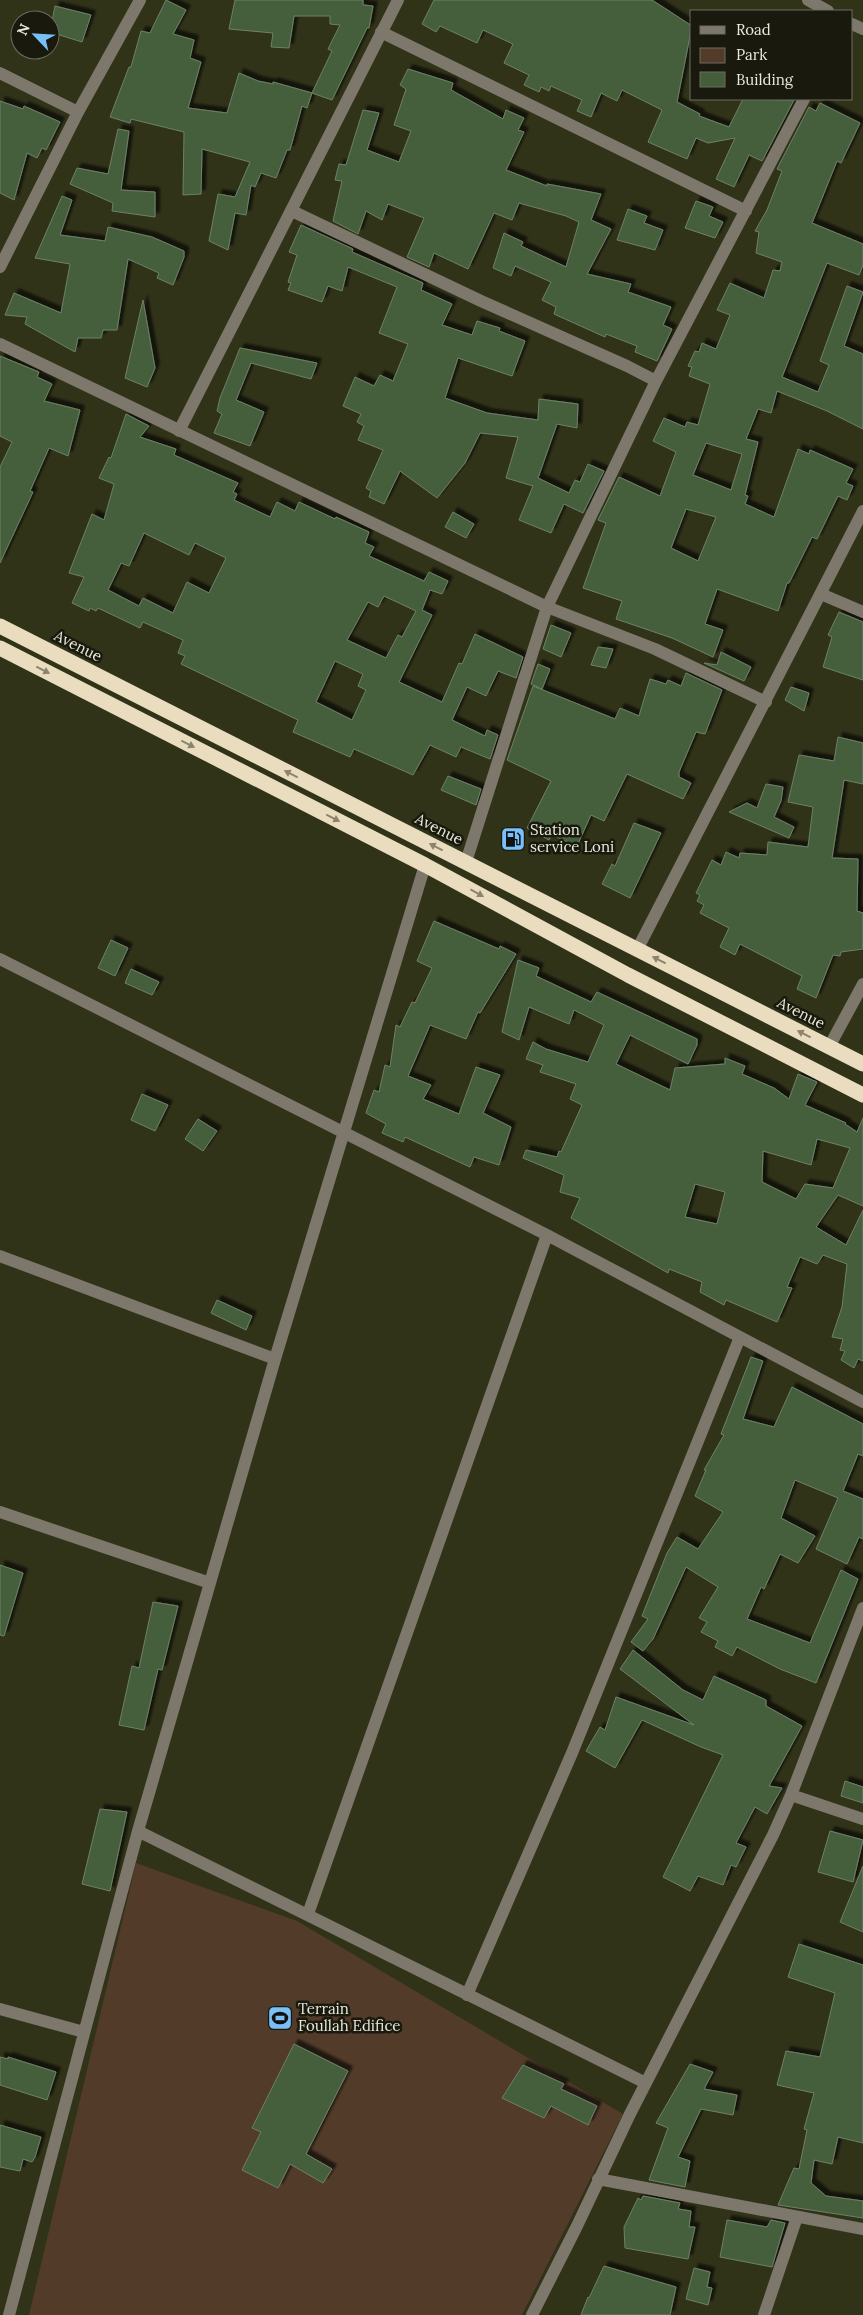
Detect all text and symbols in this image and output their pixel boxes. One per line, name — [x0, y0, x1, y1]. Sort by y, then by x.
north arrow — [10, 10, 60, 60]
legend — [690, 10, 853, 100]
text: Road — [736, 20, 771, 39]
text: N — [13, 21, 34, 38]
text: Park — [736, 45, 767, 64]
text: Building — [736, 70, 794, 89]
street label: Avenue — [50, 625, 105, 666]
one-way arrow — [36, 666, 51, 674]
one-way arrow — [181, 740, 195, 748]
one-way arrow — [284, 770, 298, 778]
street label: Avenue — [411, 808, 466, 849]
one-way arrow — [326, 814, 340, 822]
place label: Station service Loni — [530, 820, 614, 856]
fuel station icon: Station service Loni — [500, 826, 526, 852]
one-way arrow — [429, 843, 443, 851]
one-way arrow — [470, 889, 484, 897]
one-way arrow — [652, 956, 666, 964]
street label: Avenue — [773, 992, 828, 1033]
one-way arrow — [797, 1030, 811, 1038]
place label: Terrain Foullah Edifice — [298, 1999, 400, 2035]
sports icon: Terrain Foullah Edifice — [267, 2005, 293, 2031]

